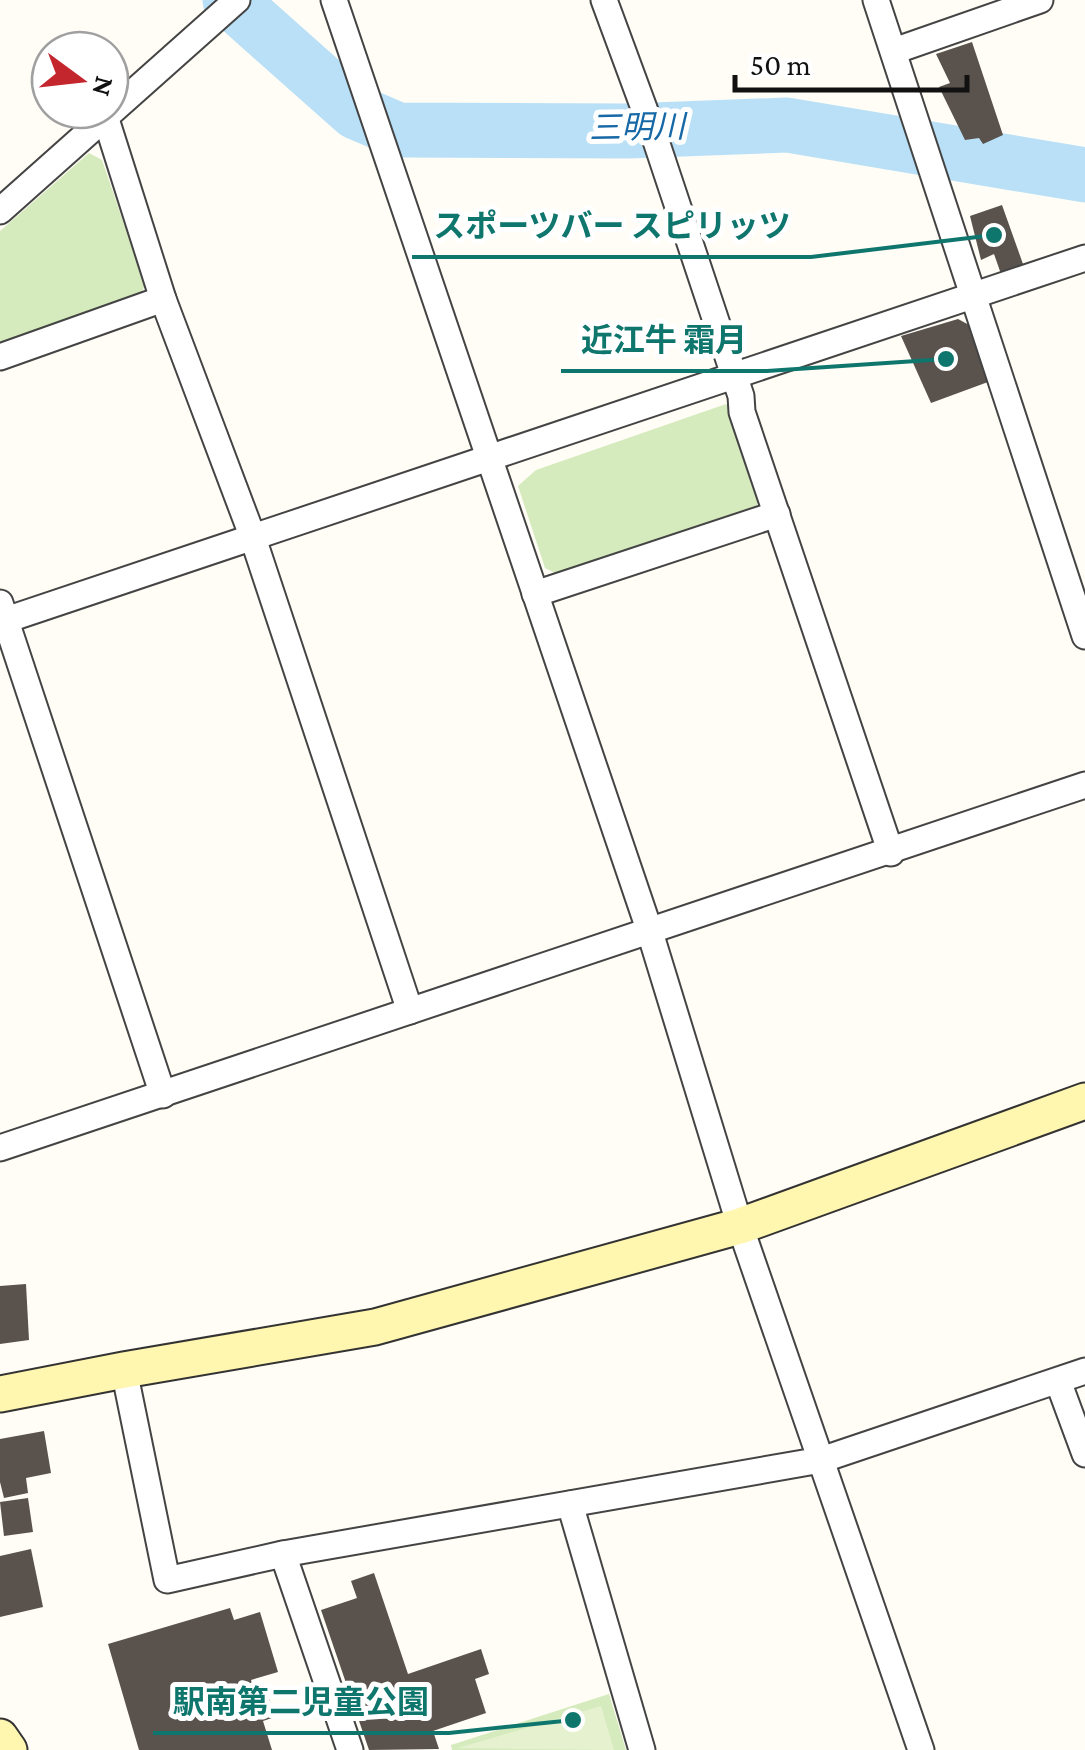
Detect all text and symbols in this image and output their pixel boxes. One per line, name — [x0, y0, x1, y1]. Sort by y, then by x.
north arrow — [30, 30, 130, 130]
scale bar — [735, 30, 968, 92]
text: 50 m — [750, 48, 811, 81]
text: N — [86, 73, 121, 100]
water label: 三明川 — [589, 108, 688, 146]
callout: スポーツバー スピリッツ — [412, 195, 811, 257]
text: スポーツバー スピリッツ — [433, 208, 791, 244]
callout: 近江牛 霜月 — [561, 309, 767, 371]
text: 近江牛 霜月 — [581, 322, 747, 358]
callout: 駅南第二児童公園 — [153, 1671, 449, 1733]
text: 駅南第二児童公園 — [173, 1684, 429, 1720]

